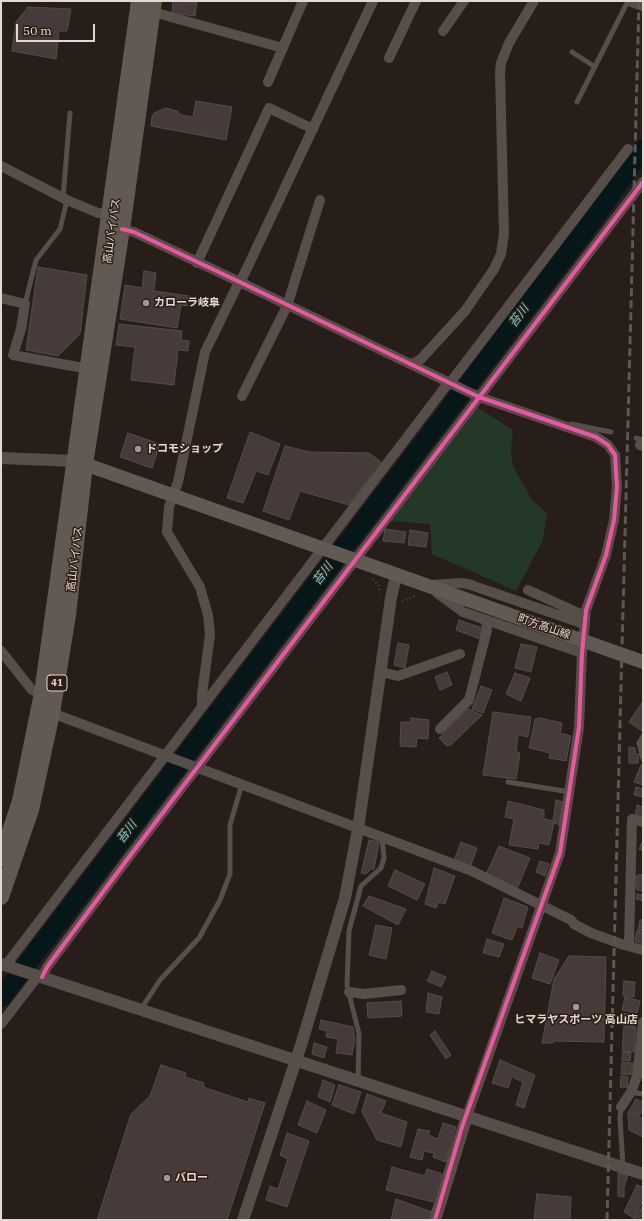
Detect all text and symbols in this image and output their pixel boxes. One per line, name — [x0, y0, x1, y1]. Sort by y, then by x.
scale bar — [18, 16, 97, 42]
text: 50 m — [23, 23, 52, 38]
street label: 高山バイパス — [101, 197, 123, 265]
place label: カローラ岐阜 — [154, 296, 220, 310]
marker: カローラ岐阜 — [141, 298, 151, 308]
water label: 苔川 — [506, 302, 532, 330]
place label: ドコモショップ — [146, 442, 223, 456]
marker: ドコモショップ — [133, 444, 143, 454]
street label: 高山バイパス — [64, 525, 86, 593]
water label: 苔川 — [310, 560, 336, 588]
street label: 町方高山線 — [516, 612, 572, 642]
road number: 41 — [47, 675, 67, 691]
water label: 苔川 — [114, 818, 140, 846]
marker: ヒマラヤスポーツ 高山店 — [571, 1002, 581, 1012]
place label: ヒマラヤスポーツ 高山店 — [514, 1013, 638, 1027]
place label: バロー — [175, 1171, 208, 1185]
marker: バロー — [162, 1173, 172, 1183]

